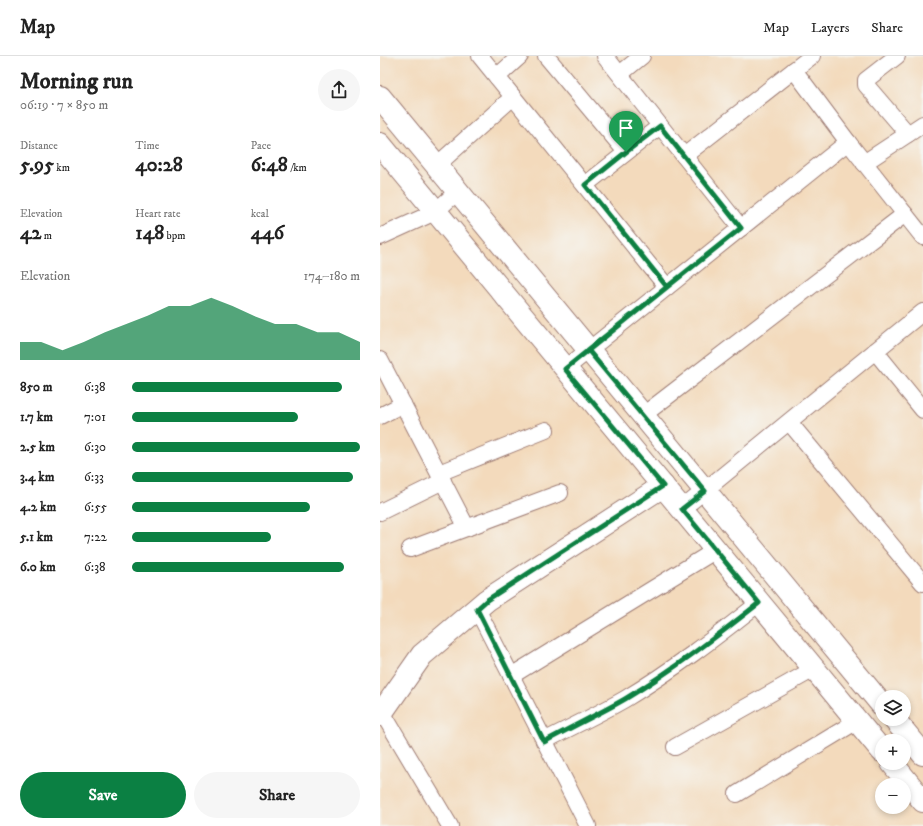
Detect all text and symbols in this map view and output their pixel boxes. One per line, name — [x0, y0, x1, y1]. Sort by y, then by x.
text: Map — [20, 16, 55, 39]
text: Map — [763, 19, 789, 37]
text: Layers — [811, 19, 849, 37]
text: Share — [871, 19, 903, 37]
text: Morning run — [20, 68, 133, 95]
button: share — [318, 69, 360, 111]
text: 06:19 · 7 × 850 m — [20, 97, 108, 113]
pin — [609, 111, 643, 152]
icon: arrive — [615, 117, 637, 139]
text: Distance — [20, 139, 58, 153]
text: Time — [135, 139, 159, 153]
text: Pace — [251, 139, 271, 153]
text: 5.95 — [20, 153, 54, 178]
text: 40:28 — [135, 153, 183, 178]
text: 6:48 — [251, 153, 288, 178]
text: km — [54, 161, 70, 175]
text: /km — [288, 161, 307, 175]
text: Elevation — [20, 207, 63, 221]
text: Heart rate — [135, 207, 180, 221]
text: kcal — [251, 207, 269, 221]
text: 42 — [20, 221, 41, 246]
text: 148 — [135, 221, 164, 246]
text: 446 — [251, 221, 284, 246]
text: m — [41, 229, 52, 243]
text: bpm — [164, 229, 186, 243]
text: Elevation — [20, 268, 70, 284]
text: 174–180 m — [303, 268, 360, 284]
text: 850 m — [20, 379, 53, 395]
text: 6:38 — [84, 379, 106, 395]
text: 1.7 km — [20, 409, 53, 425]
text: 7:01 — [84, 409, 106, 425]
text: 2.5 km — [20, 439, 55, 455]
text: 6:30 — [84, 439, 106, 455]
text: 3.4 km — [20, 469, 55, 485]
text: 6:33 — [84, 469, 104, 485]
text: 4.2 km — [20, 499, 56, 515]
text: 6:55 — [84, 499, 107, 515]
text: 5.1 km — [20, 529, 53, 545]
text: 7:22 — [84, 529, 107, 545]
text: 6.0 km — [20, 559, 56, 575]
text: 6:38 — [84, 559, 106, 575]
map controls — [875, 690, 911, 814]
button: layers — [875, 690, 911, 726]
button: + — [875, 734, 911, 770]
button: Save — [20, 772, 186, 818]
button: Share — [194, 772, 360, 818]
button: − — [875, 778, 911, 814]

